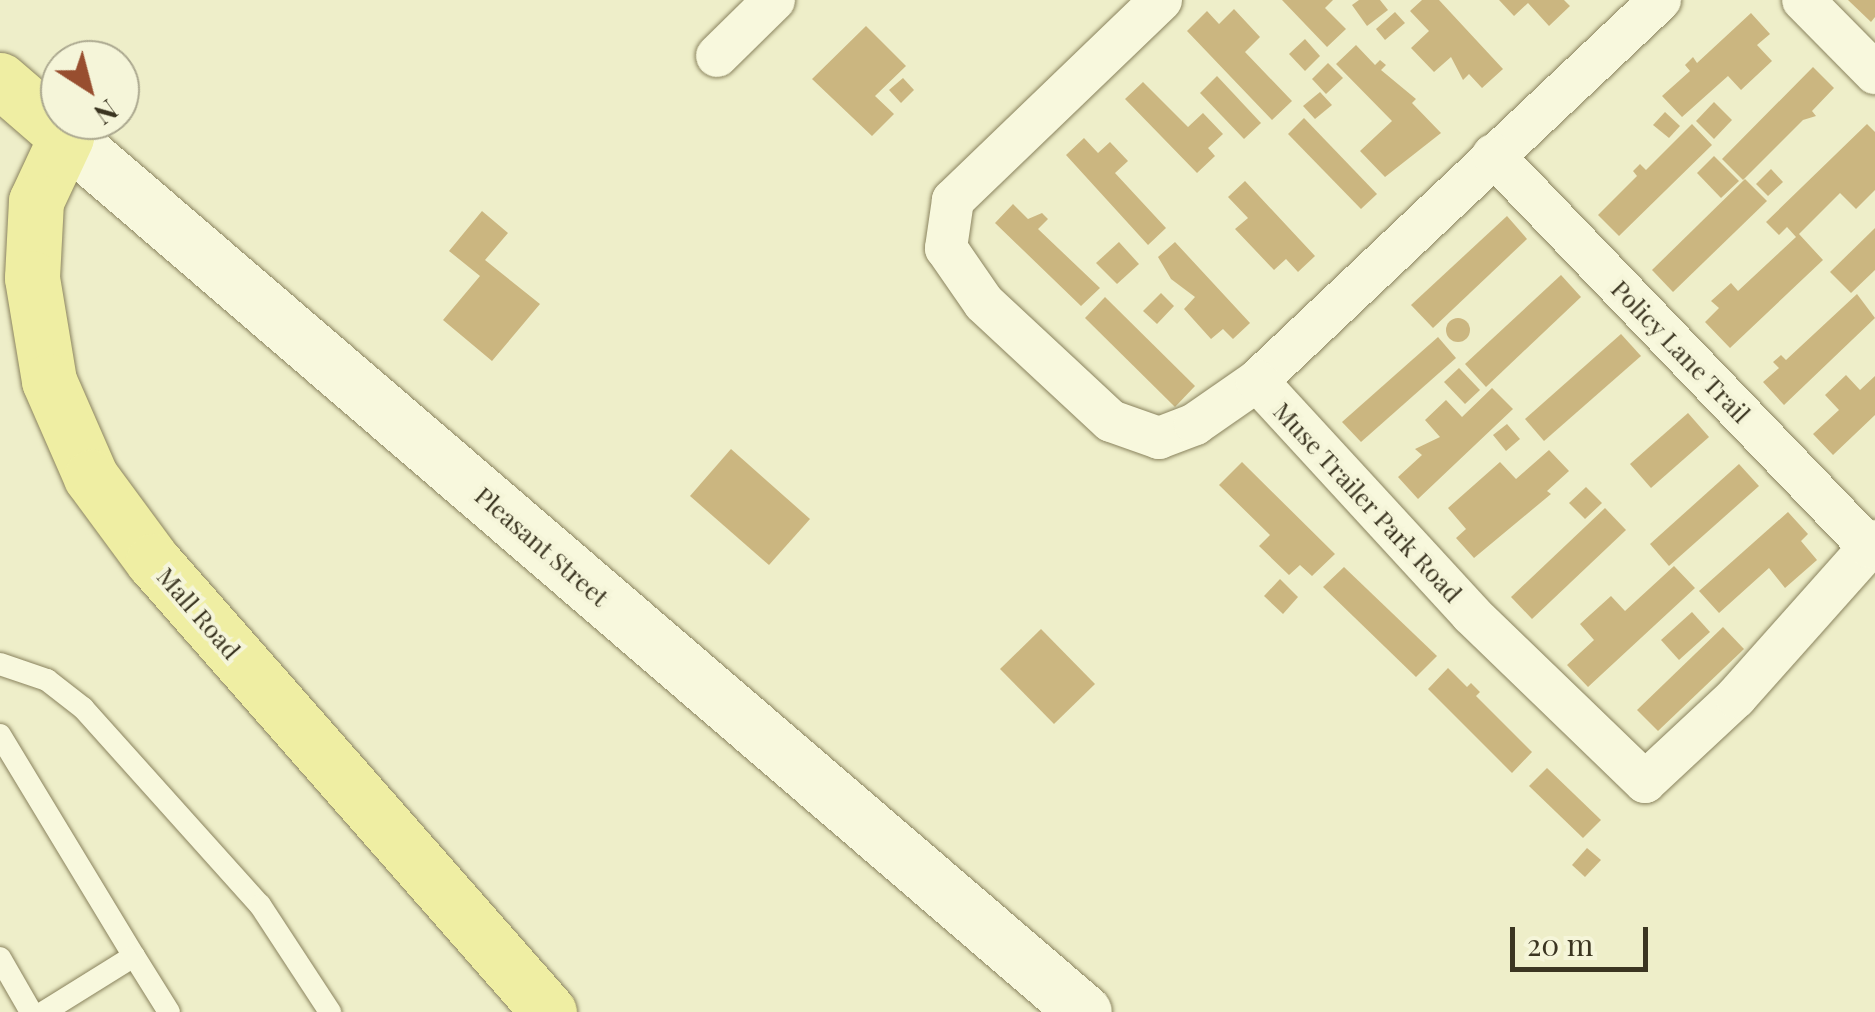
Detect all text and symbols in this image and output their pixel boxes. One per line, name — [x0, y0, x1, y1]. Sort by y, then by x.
north arrow — [40, 40, 140, 140]
text: N — [88, 92, 126, 134]
street label: Policy Lane Trail — [1605, 273, 1757, 429]
street label: Muse Trailer Park Road — [1267, 395, 1469, 609]
street label: Pleasant Street — [469, 480, 615, 612]
street label: Mall Road — [151, 561, 247, 665]
scale bar — [1515, 907, 1652, 969]
text: 20 m — [1527, 924, 1593, 964]

